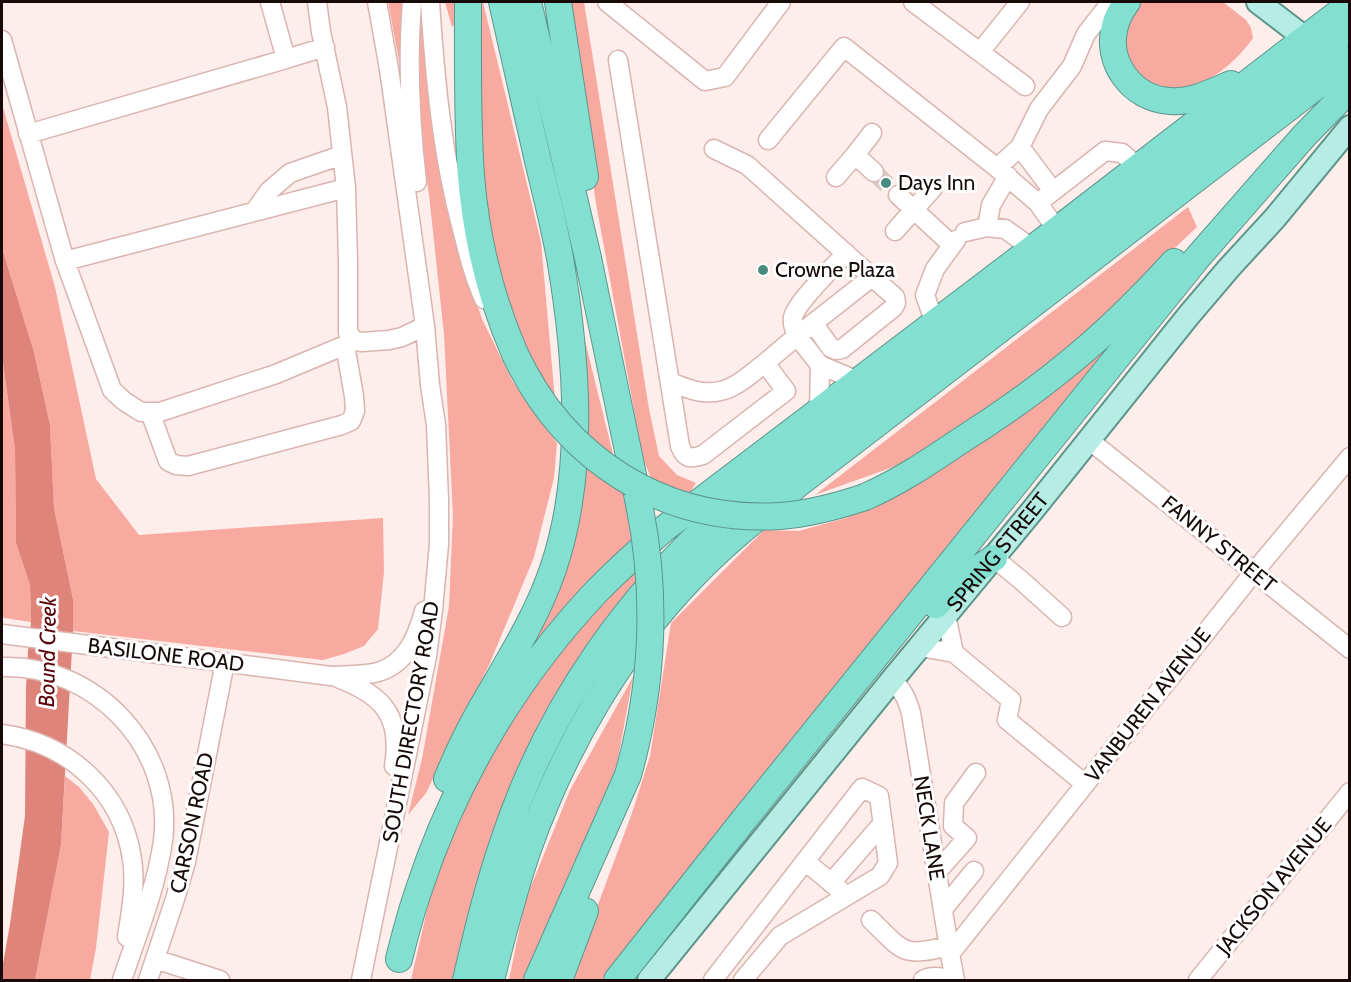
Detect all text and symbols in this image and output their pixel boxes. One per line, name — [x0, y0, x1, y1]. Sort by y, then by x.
place label: Days Inn — [898, 170, 975, 195]
marker: Days Inn — [879, 176, 893, 190]
place label: Crowne Plaza — [775, 257, 895, 282]
marker: Crowne Plaza — [756, 263, 770, 277]
street label: SPRING STREET — [941, 487, 1054, 616]
street label: FANNY STREET — [1157, 490, 1281, 597]
water label: Bound Creek — [33, 596, 62, 707]
street label: SOUTH DIRECTORY ROAD — [377, 599, 444, 845]
street label: VANBUREN AVENUE — [1080, 623, 1216, 787]
street label: BASILONE ROAD — [87, 633, 246, 676]
street label: CARSON ROAD — [164, 750, 219, 896]
street label: NECK LANE — [909, 774, 950, 882]
street label: JACKSON AVENUE — [1210, 812, 1336, 960]

